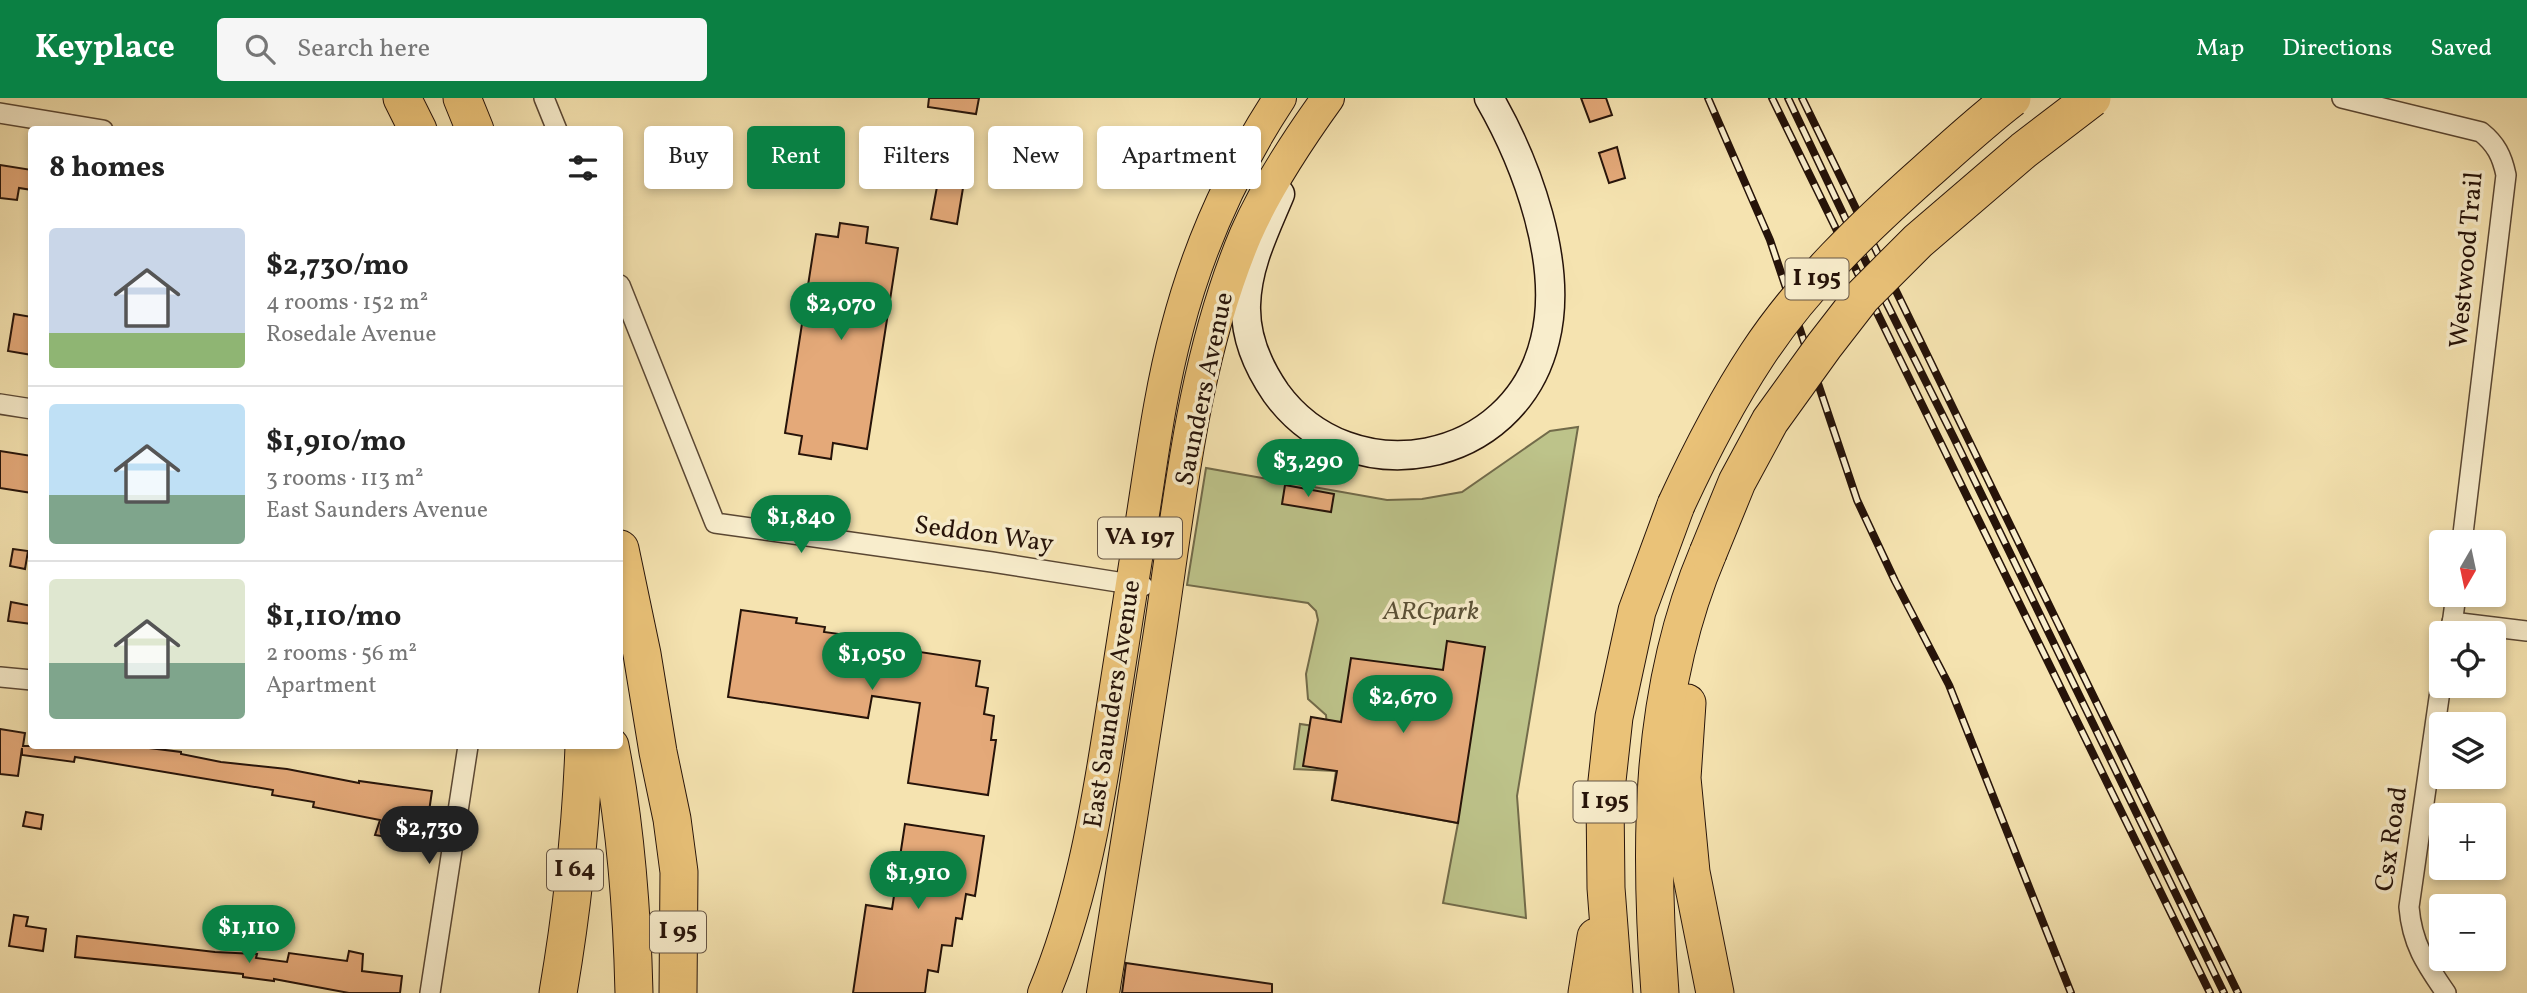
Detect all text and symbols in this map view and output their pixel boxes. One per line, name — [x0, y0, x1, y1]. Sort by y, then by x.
search box — [217, 18, 707, 81]
text: Keyplace — [35, 26, 175, 72]
icon: search — [241, 30, 279, 68]
text: Search here — [297, 31, 430, 67]
text: Map — [2196, 32, 2244, 66]
text: Directions — [2282, 32, 2392, 66]
text: Saved — [2430, 32, 2492, 66]
chip: Buy — [644, 126, 733, 189]
chip: Rent — [747, 126, 845, 189]
chip: Filters — [859, 126, 974, 189]
chip: New — [988, 126, 1083, 189]
chip: Apartment — [1097, 126, 1261, 189]
text: 8 homes — [49, 147, 165, 189]
icon: filters — [564, 149, 602, 187]
street label: Westwood Trail — [2441, 170, 2493, 350]
text: $2,730/mo — [266, 245, 409, 287]
icon: home — [105, 256, 189, 340]
road number: I 195 — [1786, 258, 1848, 300]
pin: $2,070 — [784, 282, 898, 342]
text: 4 rooms · 152 m² — [266, 287, 428, 319]
text: $2,070 — [806, 289, 876, 321]
street label: Saunders Avenue — [1167, 289, 1243, 489]
text: Rosedale Avenue — [266, 319, 436, 351]
text: $1,910/mo — [266, 421, 406, 463]
icon: home — [105, 432, 189, 516]
pin: $3,290 — [1251, 440, 1365, 499]
text: $3,290 — [1273, 446, 1343, 478]
text: 3 rooms · 113 m² — [266, 463, 424, 495]
text: East Saunders Avenue — [266, 495, 488, 527]
pin: $1,840 — [744, 496, 858, 555]
text: $1,840 — [767, 502, 835, 534]
street label: Seddon Way — [912, 507, 1056, 563]
road number: VA 197 — [1098, 517, 1182, 558]
north arrow — [2429, 530, 2506, 607]
map controls — [2429, 530, 2506, 971]
street label: East Saunders Avenue — [1076, 577, 1150, 831]
park label: ARCpark — [1382, 594, 1479, 630]
text: $1,110/mo — [266, 596, 401, 638]
icon: home — [105, 607, 189, 691]
button: locate — [2429, 621, 2506, 698]
pin: $1,050 — [815, 632, 929, 692]
text: 2 rooms · 56 m² — [266, 638, 417, 670]
text: $1,050 — [838, 639, 906, 671]
text: Apartment — [266, 670, 377, 702]
pin: $2,670 — [1346, 676, 1460, 735]
text: $2,670 — [1369, 682, 1437, 714]
button: layers — [2429, 712, 2506, 789]
road number: I 195 — [1574, 782, 1636, 822]
street label: Csx Road — [2367, 784, 2417, 894]
button: + — [2429, 803, 2506, 880]
pin: $2,730 — [372, 806, 486, 866]
text: $2,730 — [396, 813, 462, 845]
road number: I 64 — [547, 850, 603, 890]
pin: $1,910 — [861, 852, 975, 911]
text: $1,910 — [886, 858, 950, 890]
button: − — [2429, 894, 2506, 971]
pin: $1,110 — [192, 906, 306, 965]
text: $1,110 — [218, 912, 280, 944]
road number: I 95 — [650, 912, 706, 952]

